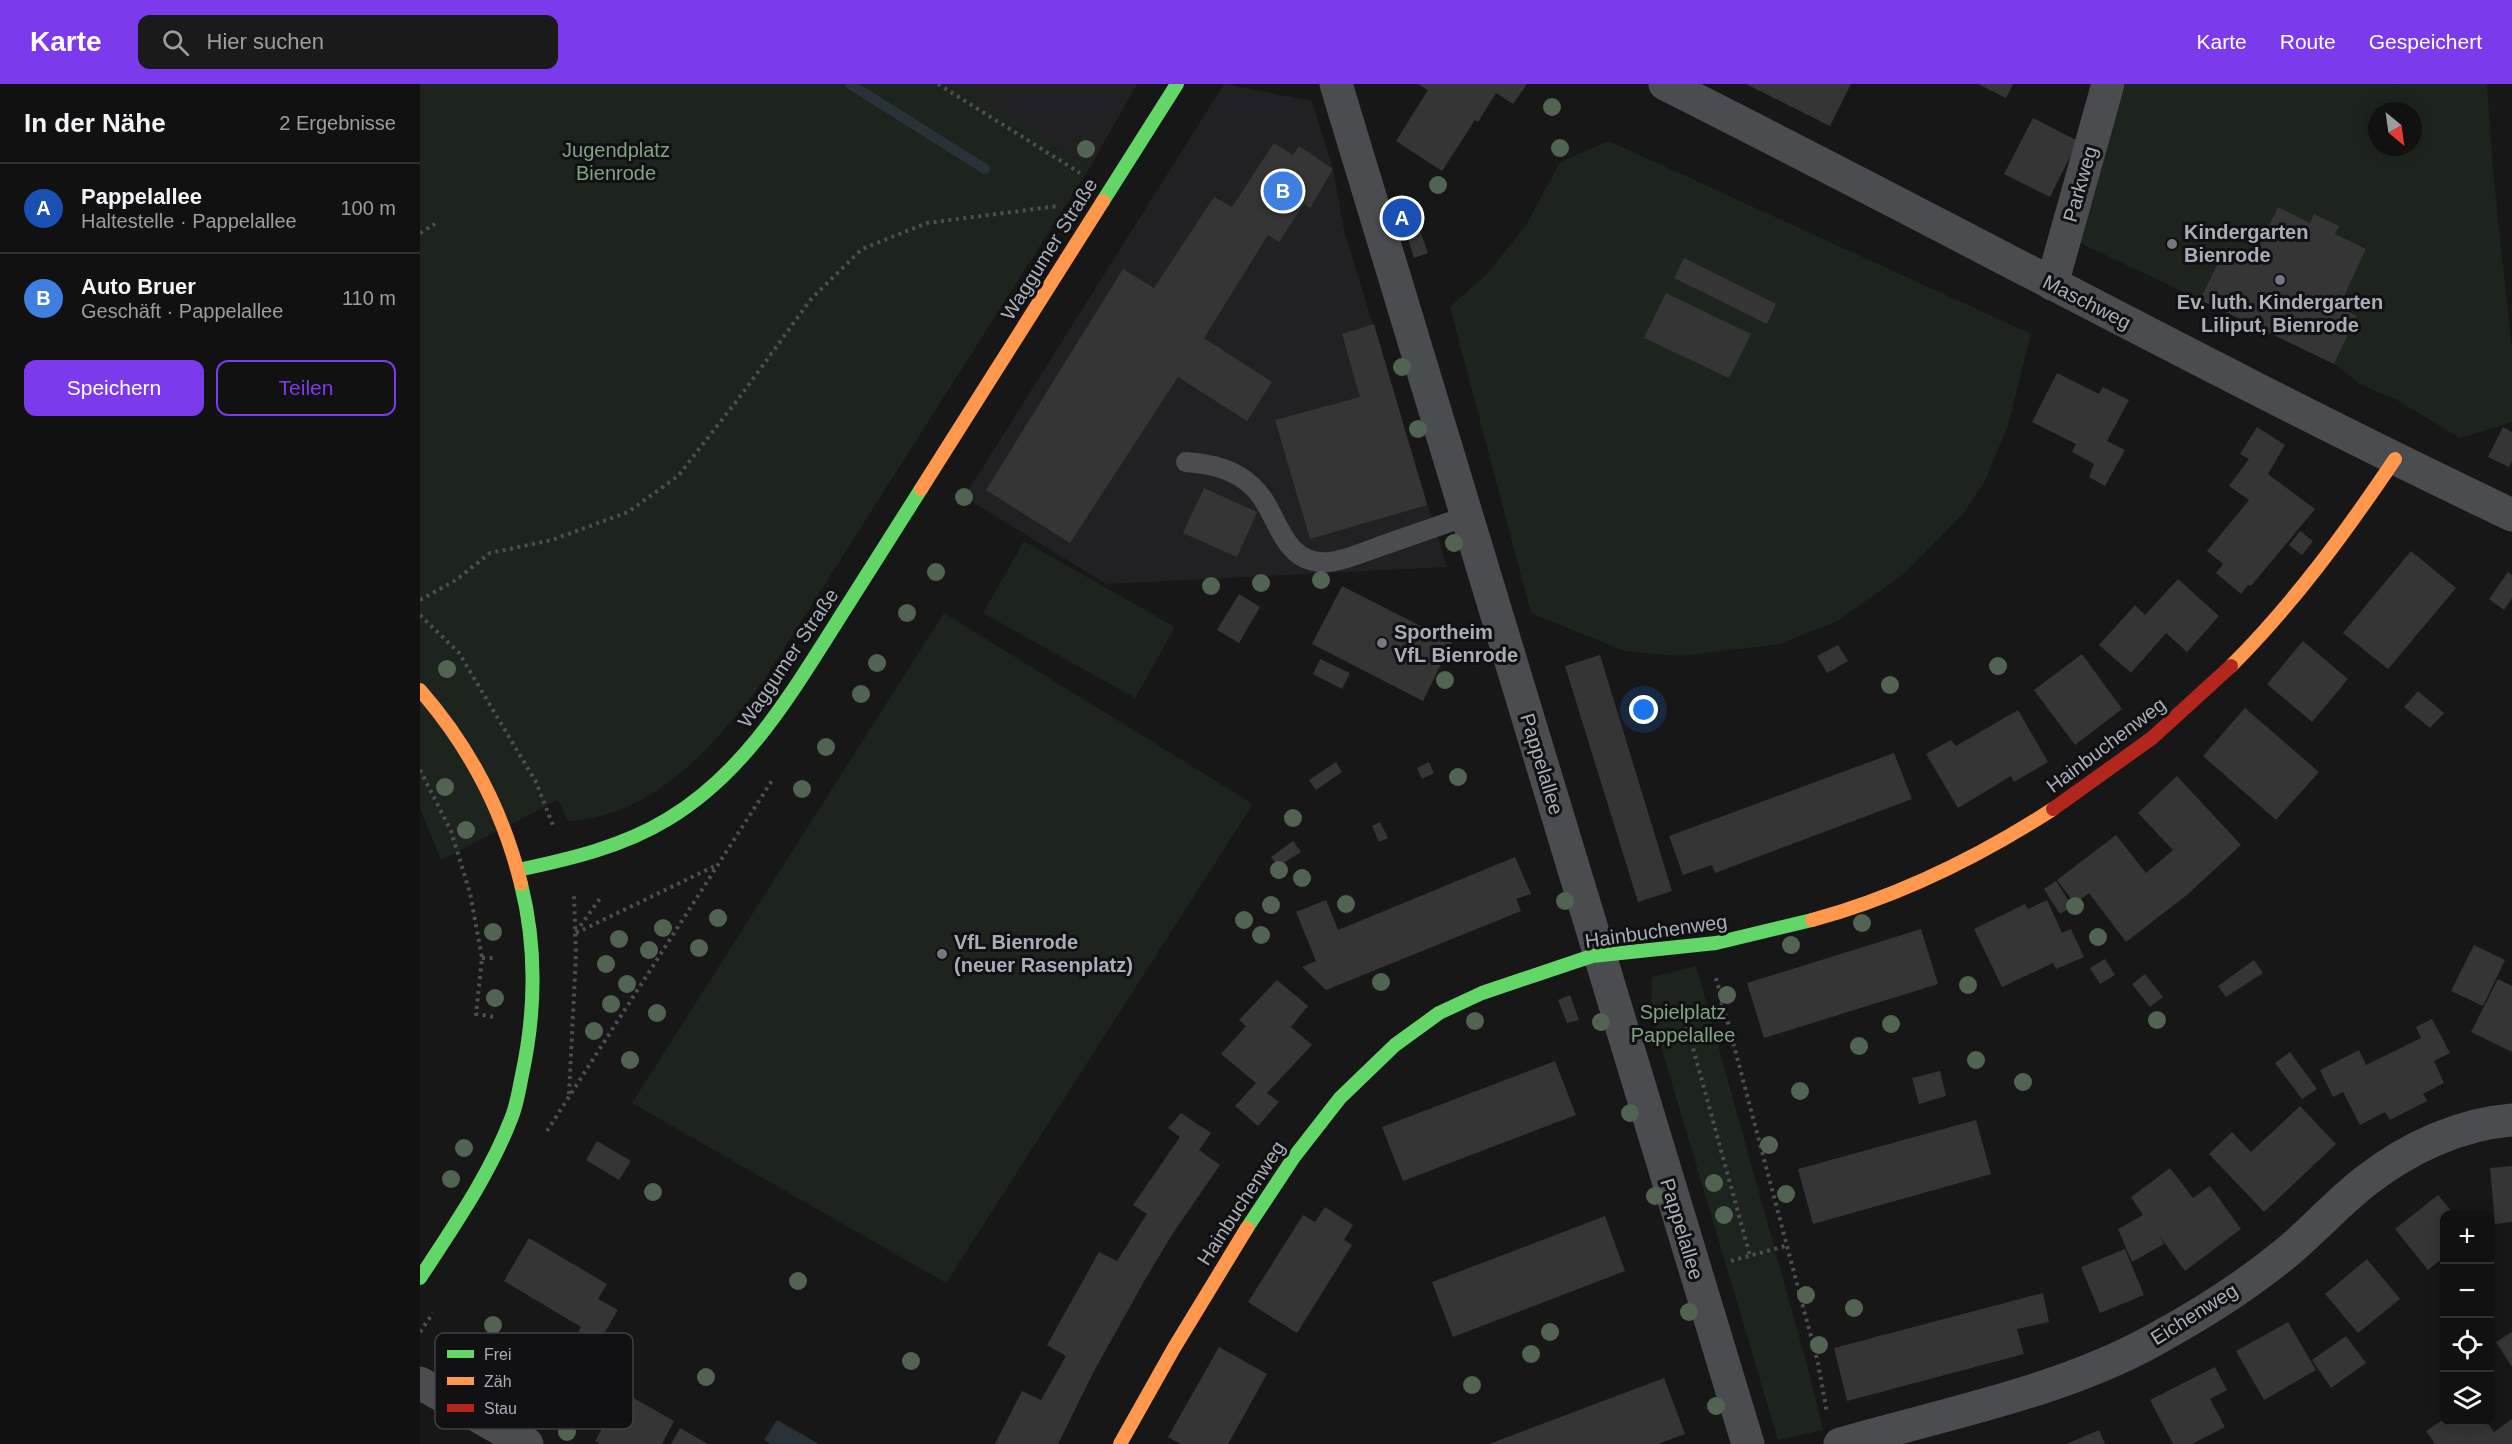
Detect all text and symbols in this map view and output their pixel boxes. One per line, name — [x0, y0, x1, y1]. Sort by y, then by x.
search box — [138, 15, 558, 69]
text: Karte — [30, 26, 102, 57]
icon: search — [159, 26, 192, 59]
text: Hier suchen — [207, 29, 324, 54]
text: Karte — [2197, 30, 2247, 53]
text: Route — [2280, 30, 2336, 53]
text: Gespeichert — [2369, 30, 2482, 53]
north arrow — [2368, 102, 2422, 156]
text: In der Nähe — [24, 108, 166, 138]
text: 2 Ergebnisse — [279, 112, 396, 134]
park label: Jugendplatz Bienrode — [562, 139, 670, 184]
street label: Parkweg — [2059, 144, 2101, 224]
pin: B — [1264, 168, 1302, 214]
street label: Waggumer Straße — [997, 174, 1101, 324]
text: Pappelallee — [81, 184, 202, 209]
pin: A — [1382, 196, 1422, 240]
text: A — [36, 197, 51, 219]
text: 100 m — [340, 197, 396, 219]
text: Haltestelle · Pappelallee — [81, 210, 297, 232]
place label: Kindergarten Bienrode — [2184, 221, 2308, 266]
marker: Kindergarten Bienrode — [2165, 237, 2179, 251]
street label: Maschweg — [2039, 270, 2135, 334]
marker: Ev. luth. Kindergarten Liliput, Bienrode — [2273, 273, 2287, 287]
text: Auto Bruer — [81, 274, 196, 299]
text: B — [36, 287, 51, 309]
text: 110 m — [342, 287, 396, 309]
place label: Ev. luth. Kindergarten Liliput, Bienrode — [2177, 291, 2383, 336]
text: Geschäft · Pappelallee — [81, 300, 283, 322]
button: Speichern — [24, 360, 204, 416]
button: Teilen — [216, 360, 396, 416]
street label: Waggumer Straße — [733, 584, 843, 732]
place label: Sportheim VfL Bienrode — [1394, 621, 1518, 666]
marker: Sportheim VfL Bienrode — [1375, 636, 1389, 650]
street label: Hainbuchenweg — [2042, 693, 2170, 797]
your location — [1629, 695, 1658, 724]
street label: Pappelallee — [1516, 711, 1568, 817]
street label: Hainbuchenweg — [1583, 910, 1729, 952]
place label: VfL Bienrode (neuer Rasenplatz) — [954, 931, 1133, 976]
marker: VfL Bienrode (neuer Rasenplatz) — [935, 947, 949, 961]
park label: Spielplatz Pappelallee — [1631, 1001, 1735, 1046]
street label: Hainbuchenweg — [1193, 1137, 1289, 1269]
street label: Pappelallee — [1656, 1176, 1708, 1282]
map controls — [2440, 1210, 2494, 1426]
button: + — [2440, 1210, 2494, 1264]
button: − — [2440, 1264, 2494, 1318]
street label: Eichenweg — [2147, 1279, 2241, 1349]
button: locate — [2440, 1318, 2494, 1372]
legend — [435, 1333, 633, 1429]
text: Frei — [484, 1346, 512, 1363]
button: layers — [2440, 1372, 2494, 1426]
text: Zäh — [484, 1373, 512, 1390]
text: Stau — [484, 1400, 517, 1417]

